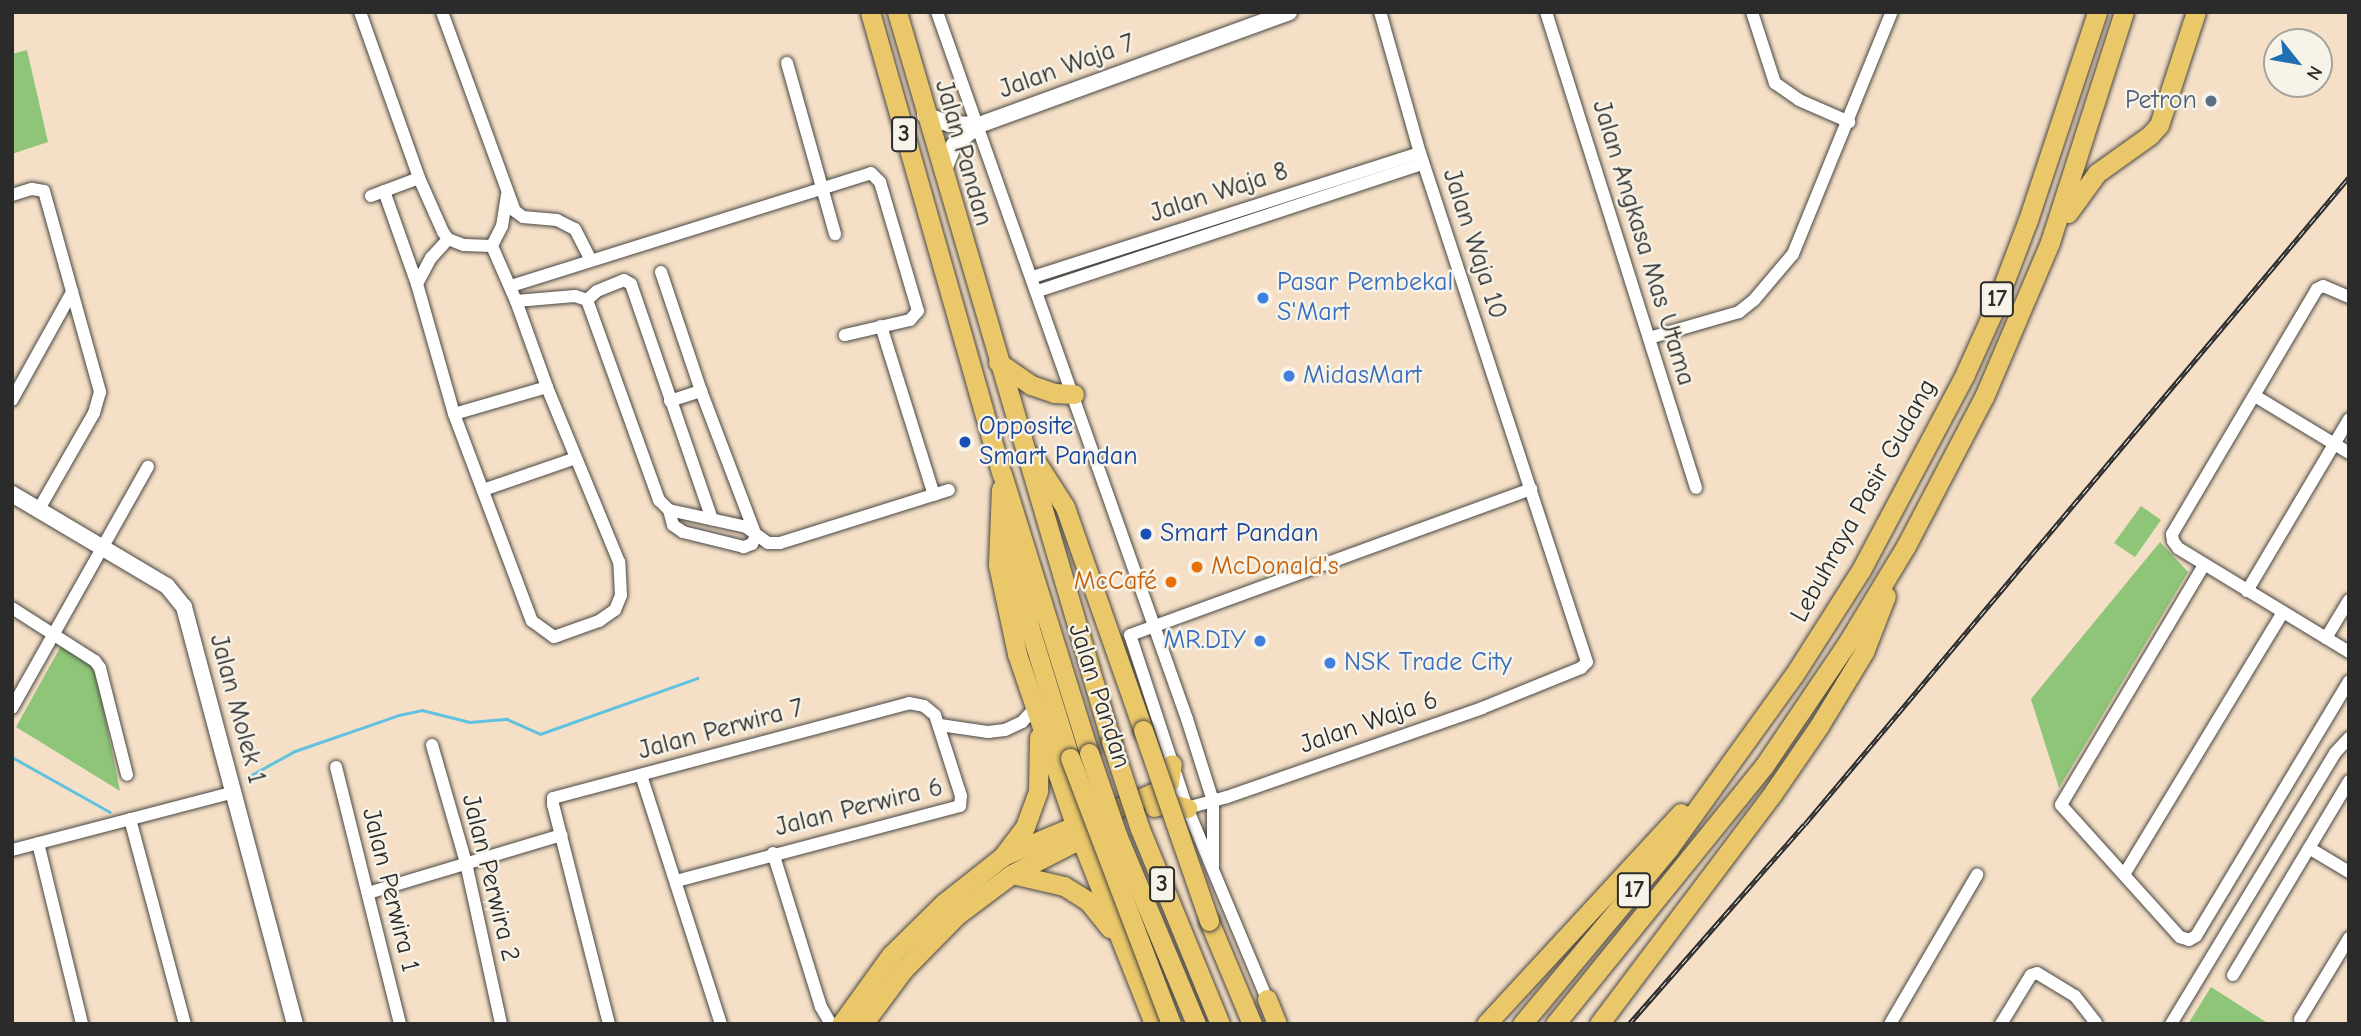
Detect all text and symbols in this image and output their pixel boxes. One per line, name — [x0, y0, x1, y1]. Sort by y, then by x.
street label: Jalan Waja 7 — [995, 28, 1139, 106]
north arrow — [2263, 28, 2333, 98]
text: N — [2302, 62, 2327, 84]
street label: Jalan Pandan — [927, 76, 999, 230]
place label: Petron — [2125, 85, 2197, 117]
marker: Petron — [2203, 93, 2219, 109]
street label: Jalan Angkasa Mas Utama — [1585, 97, 1701, 389]
road number: 3 — [890, 114, 918, 154]
street label: Jalan Waja 8 — [1146, 156, 1292, 230]
street label: Jalan Waja 10 — [1435, 165, 1513, 323]
place label: Pasar Pembekal S'Mart — [1277, 267, 1453, 328]
road number: 17 — [1980, 278, 2014, 320]
marker: Pasar Pembekal S'Mart — [1255, 290, 1271, 306]
place label: MidasMart — [1303, 360, 1422, 392]
marker: MidasMart — [1281, 368, 1297, 384]
street label: Lebuhraya Pasir Gudang — [1784, 374, 1944, 628]
place label: Opposite Smart Pandan — [979, 411, 1138, 472]
marker: Opposite Smart Pandan — [957, 434, 973, 450]
place label: Smart Pandan — [1160, 518, 1319, 550]
marker: Smart Pandan — [1138, 526, 1154, 542]
place label: McDonald's — [1211, 551, 1339, 583]
marker: McDonald's — [1189, 559, 1205, 575]
place label: McCafé — [1074, 566, 1157, 598]
marker: McCafé — [1163, 574, 1179, 590]
street label: Jalan Pandan — [1061, 620, 1137, 772]
place label: MR.DIY — [1164, 625, 1246, 657]
street label: Jalan Molek 1 — [202, 631, 272, 787]
marker: MR.DIY — [1252, 633, 1268, 649]
place label: NSK Trade City — [1344, 647, 1512, 679]
marker: NSK Trade City — [1322, 655, 1338, 671]
street label: Jalan Waja 6 — [1296, 685, 1442, 761]
street label: Jalan Perwira 7 — [635, 693, 807, 767]
street label: Jalan Perwira 6 — [772, 772, 946, 844]
street label: Jalan Perwira 2 — [454, 791, 526, 965]
street label: Jalan Perwira 1 — [355, 805, 425, 975]
road number: 3 — [1148, 864, 1176, 904]
road number: 17 — [1616, 870, 1652, 910]

